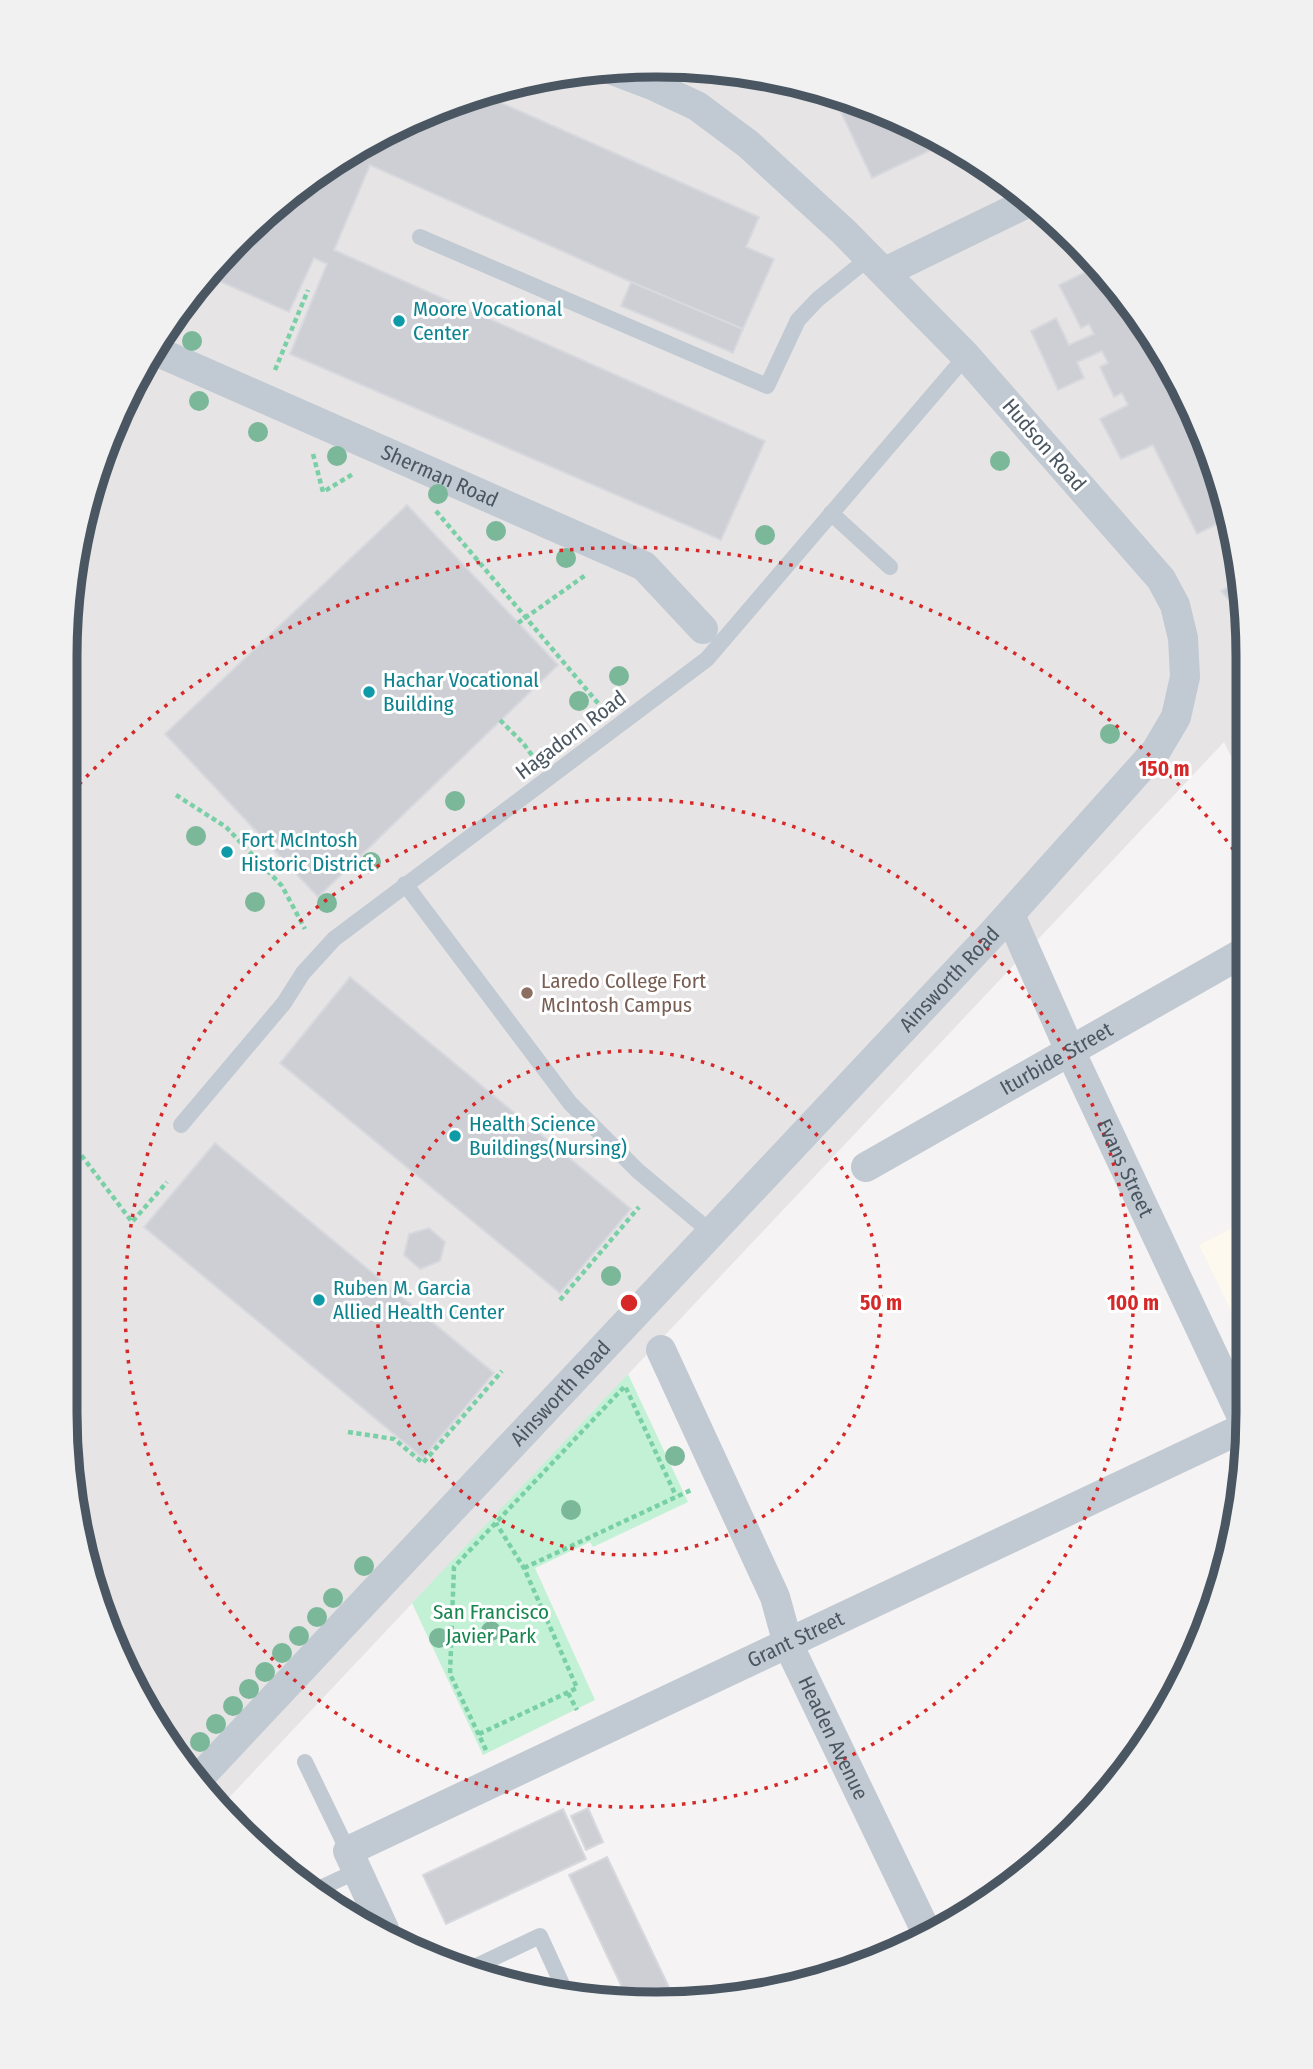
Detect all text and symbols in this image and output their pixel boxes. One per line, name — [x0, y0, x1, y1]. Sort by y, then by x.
place label: Moore Vocational Center — [413, 296, 563, 346]
marker: Moore Vocational Center — [391, 313, 407, 329]
street label: Hudson Road — [997, 393, 1091, 497]
street label: Sherman Road — [377, 439, 502, 513]
place label: Hachar Vocational Building — [383, 667, 539, 717]
marker: Hachar Vocational Building — [361, 684, 377, 700]
street label: Hagadorn Road — [511, 685, 631, 785]
text: 150 m — [1138, 756, 1190, 782]
place label: Fort McIntosh Historic District — [241, 827, 374, 877]
marker: Fort McIntosh Historic District — [219, 844, 235, 860]
street label: Ainsworth Road — [894, 921, 1005, 1037]
place label: Laredo College Fort McIntosh Campus — [541, 968, 706, 1018]
marker: Laredo College Fort McIntosh Campus — [519, 985, 535, 1001]
street label: Iturbide Street — [995, 1016, 1117, 1101]
place label: Health Science Buildings(Nursing) — [469, 1111, 627, 1161]
street label: Evans Street — [1091, 1115, 1159, 1221]
marker: Health Science Buildings(Nursing) — [447, 1128, 463, 1144]
place label: Ruben M. Garcia Allied Health Center — [333, 1275, 505, 1325]
text: 50 m — [860, 1290, 902, 1316]
text: 100 m — [1107, 1290, 1159, 1316]
centre of rings — [617, 1291, 641, 1315]
marker: Ruben M. Garcia Allied Health Center — [311, 1292, 327, 1308]
street label: Ainsworth Road — [505, 1335, 616, 1451]
park label: San Francisco Javier Park — [433, 1599, 549, 1649]
street label: Grant Street — [743, 1606, 848, 1673]
street label: Headen Avenue — [792, 1672, 874, 1804]

